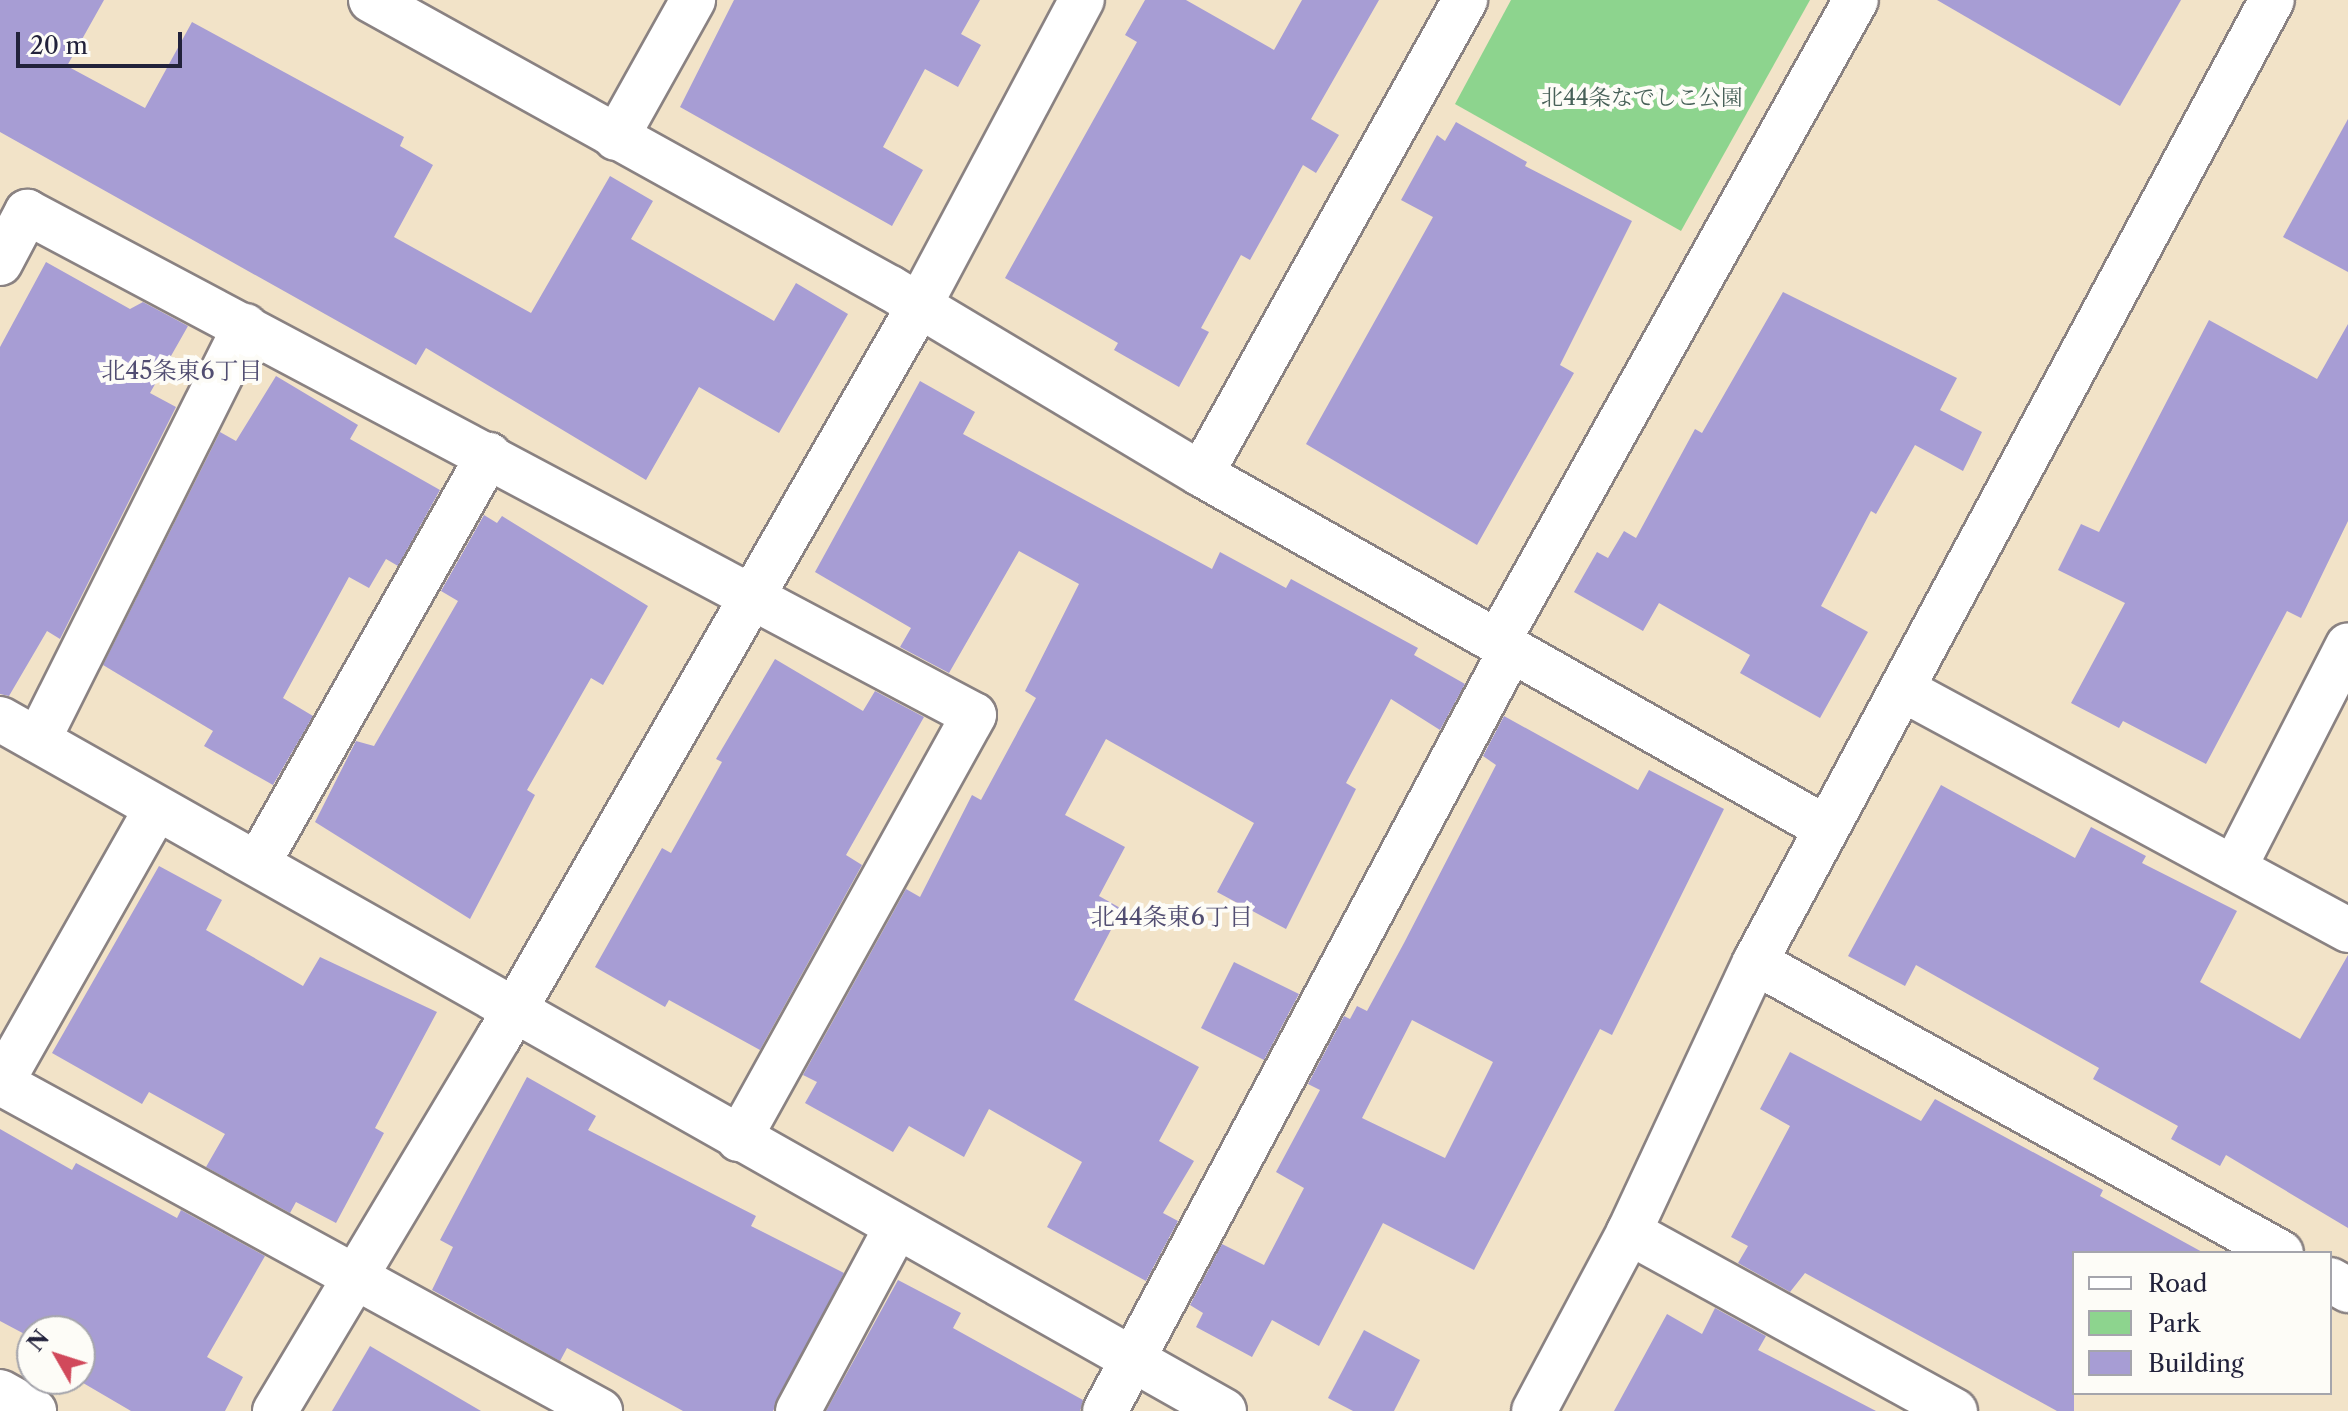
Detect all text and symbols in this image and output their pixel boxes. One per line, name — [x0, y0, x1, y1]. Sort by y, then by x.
scale bar — [20, 16, 186, 66]
text: 20 m — [30, 31, 88, 60]
park label: 北44条なでしこ公園 — [1541, 85, 1743, 111]
district label: 北45条東6丁目 — [102, 357, 262, 385]
district label: 北44条東6丁目 — [1091, 903, 1253, 931]
legend — [2072, 1251, 2332, 1395]
text: Road — [2148, 1269, 2207, 1298]
text: Park — [2148, 1309, 2200, 1338]
north arrow — [16, 1315, 96, 1395]
text: N — [22, 1325, 55, 1357]
text: Building — [2148, 1349, 2244, 1378]

